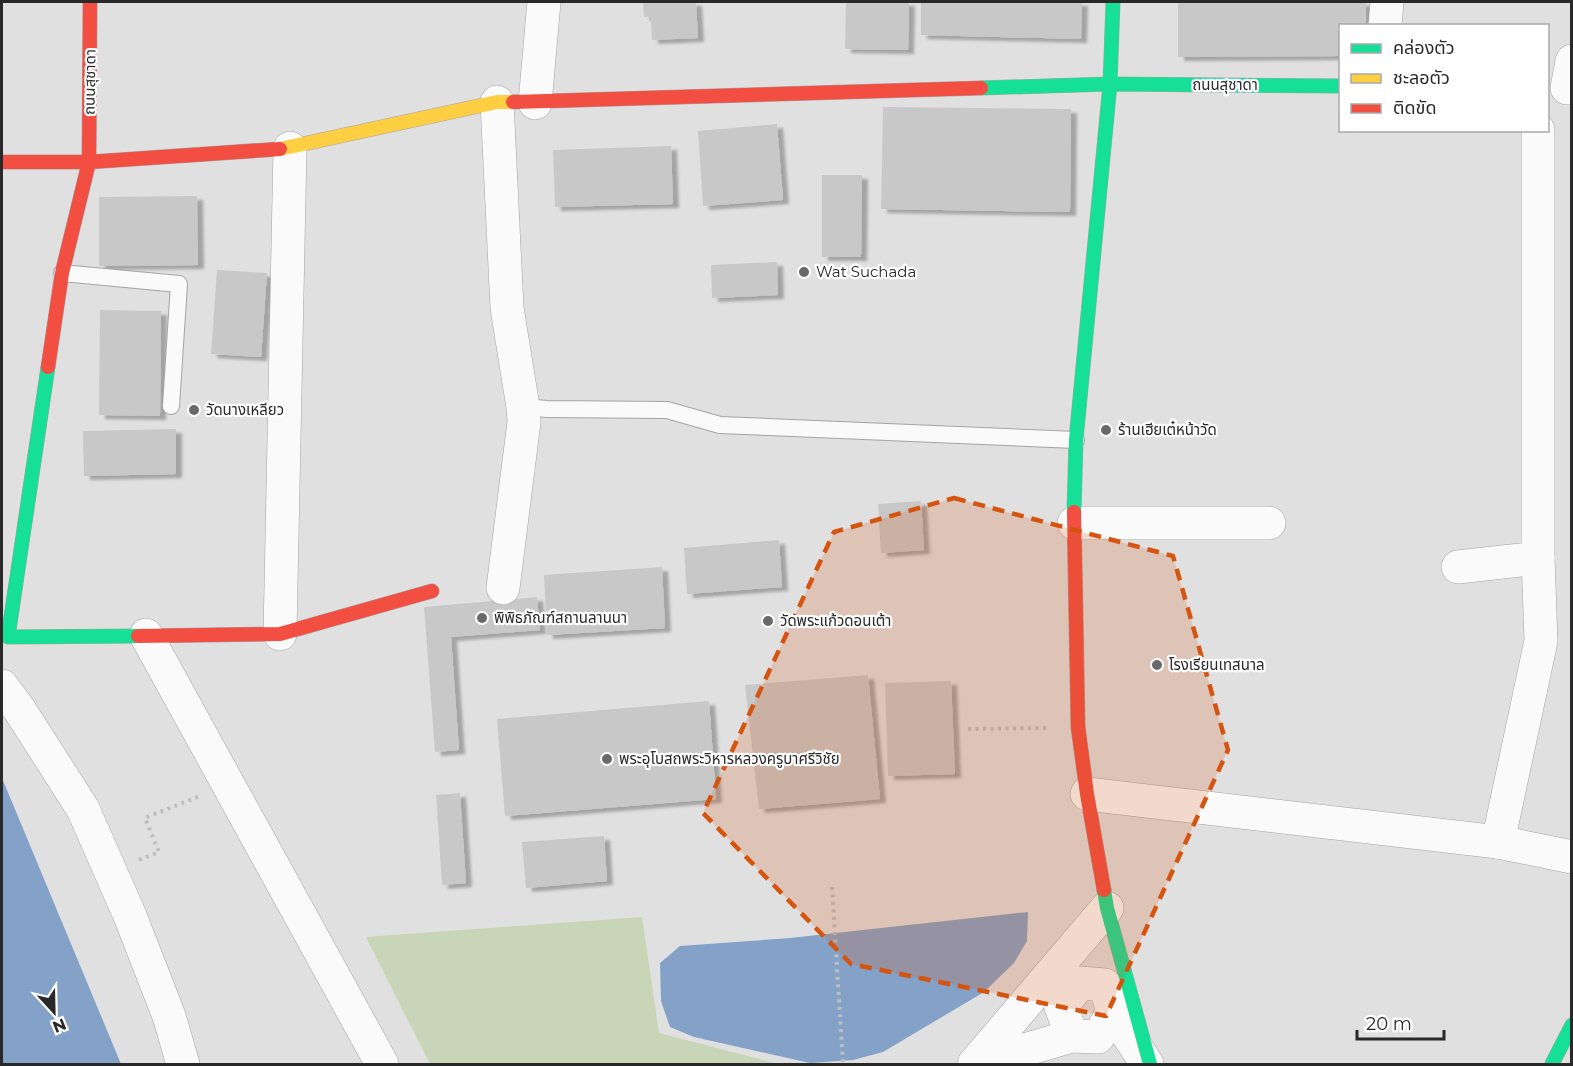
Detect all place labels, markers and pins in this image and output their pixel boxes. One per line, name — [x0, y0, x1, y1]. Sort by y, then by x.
place label: Wat Suchada — [816, 262, 916, 281]
marker: Wat Suchada — [797, 265, 811, 279]
place label: วัดนางเหลียว — [206, 400, 284, 419]
marker: วัดนางเหลียว — [187, 403, 201, 417]
place label: ร้านเฮียเต๋หน้าวัด — [1118, 420, 1217, 439]
marker: ร้านเฮียเต๋หน้าวัด — [1099, 423, 1113, 437]
place label: พิพิธภัณฑ์สถานลานนา — [494, 608, 627, 627]
marker: พิพิธภัณฑ์สถานลานนา — [475, 611, 489, 625]
place label: วัดพระแก้วดอนเต้า — [780, 611, 891, 630]
marker: วัดพระแก้วดอนเต้า — [761, 614, 775, 628]
place label: โรงเรียนเทสนาล — [1169, 655, 1265, 674]
marker: โรงเรียนเทสนาล — [1150, 658, 1164, 672]
place label: พระอุโบสถพระวิหารหลวงครูบาศรีวิชัย — [619, 749, 840, 768]
marker: พระอุโบสถพระวิหารหลวงครูบาศรีวิชัย — [600, 752, 614, 766]

